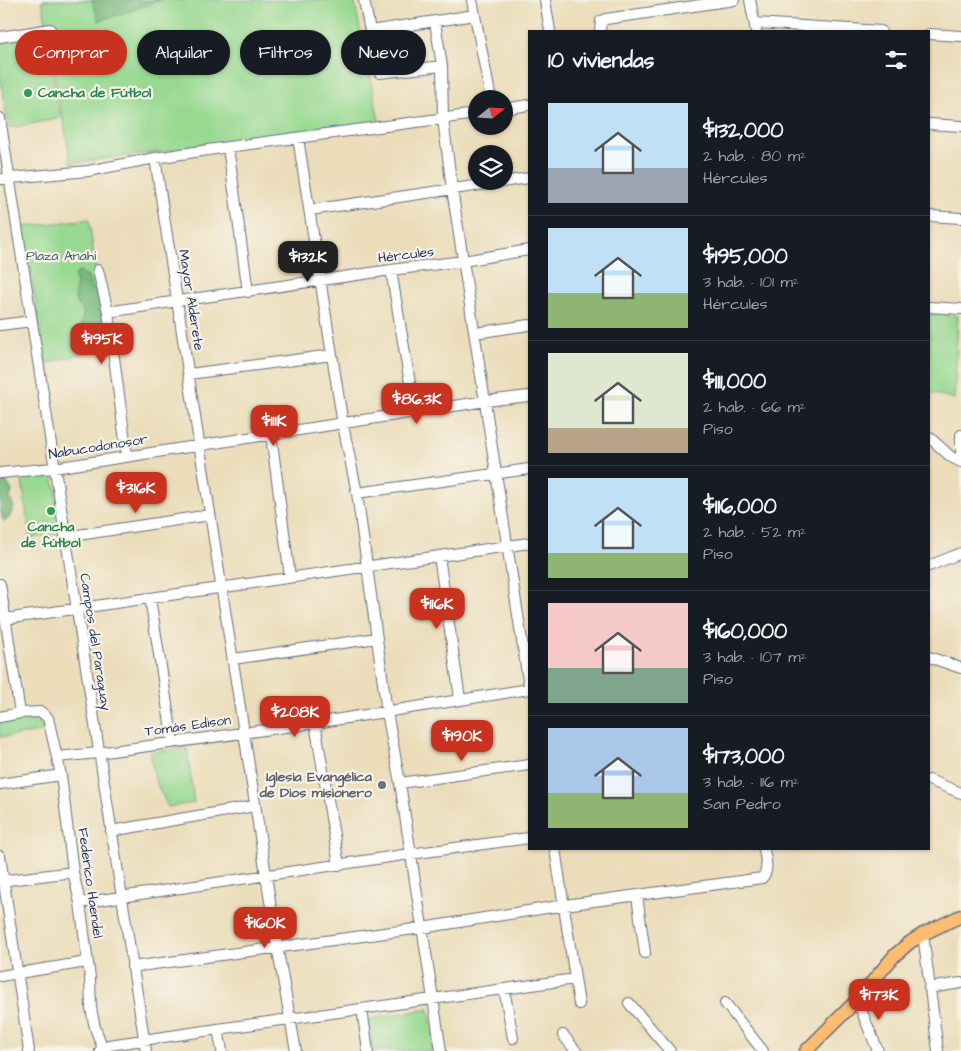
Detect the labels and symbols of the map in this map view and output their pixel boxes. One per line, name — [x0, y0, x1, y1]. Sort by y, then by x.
place label: Cancha de Fútbol — [38, 83, 152, 103]
marker: Cancha de Fútbol — [22, 87, 34, 99]
north arrow — [468, 90, 512, 135]
pin: $132K — [273, 240, 343, 283]
street label: Hércules — [377, 242, 435, 268]
park label: Plaza Anahí — [26, 246, 97, 266]
street label: Mayor Alderete — [173, 248, 209, 352]
pin: $195K — [67, 322, 137, 365]
pin: $86.3K — [376, 382, 458, 425]
pin: $111K — [239, 404, 309, 447]
street label: Nabucodonosor — [47, 429, 149, 465]
pin: $316K — [101, 472, 171, 514]
marker: Cancha de fútbol — [45, 505, 57, 517]
place label: Cancha de fútbol — [20, 517, 81, 553]
street label: Campos del Paraguay — [74, 572, 116, 712]
pin: $116K — [402, 588, 472, 630]
pin: $208K — [260, 696, 330, 738]
street label: Tomás Edison — [144, 710, 232, 742]
pin: $190K — [427, 720, 497, 762]
place label: Iglesia Evangélica de Dios misionero — [259, 767, 373, 803]
marker: Iglesia Evangélica de Dios misionero — [376, 779, 388, 791]
street label: Federico Haendel — [72, 826, 108, 940]
pin: $160K — [230, 906, 300, 949]
pin: $173K — [844, 978, 914, 1021]

